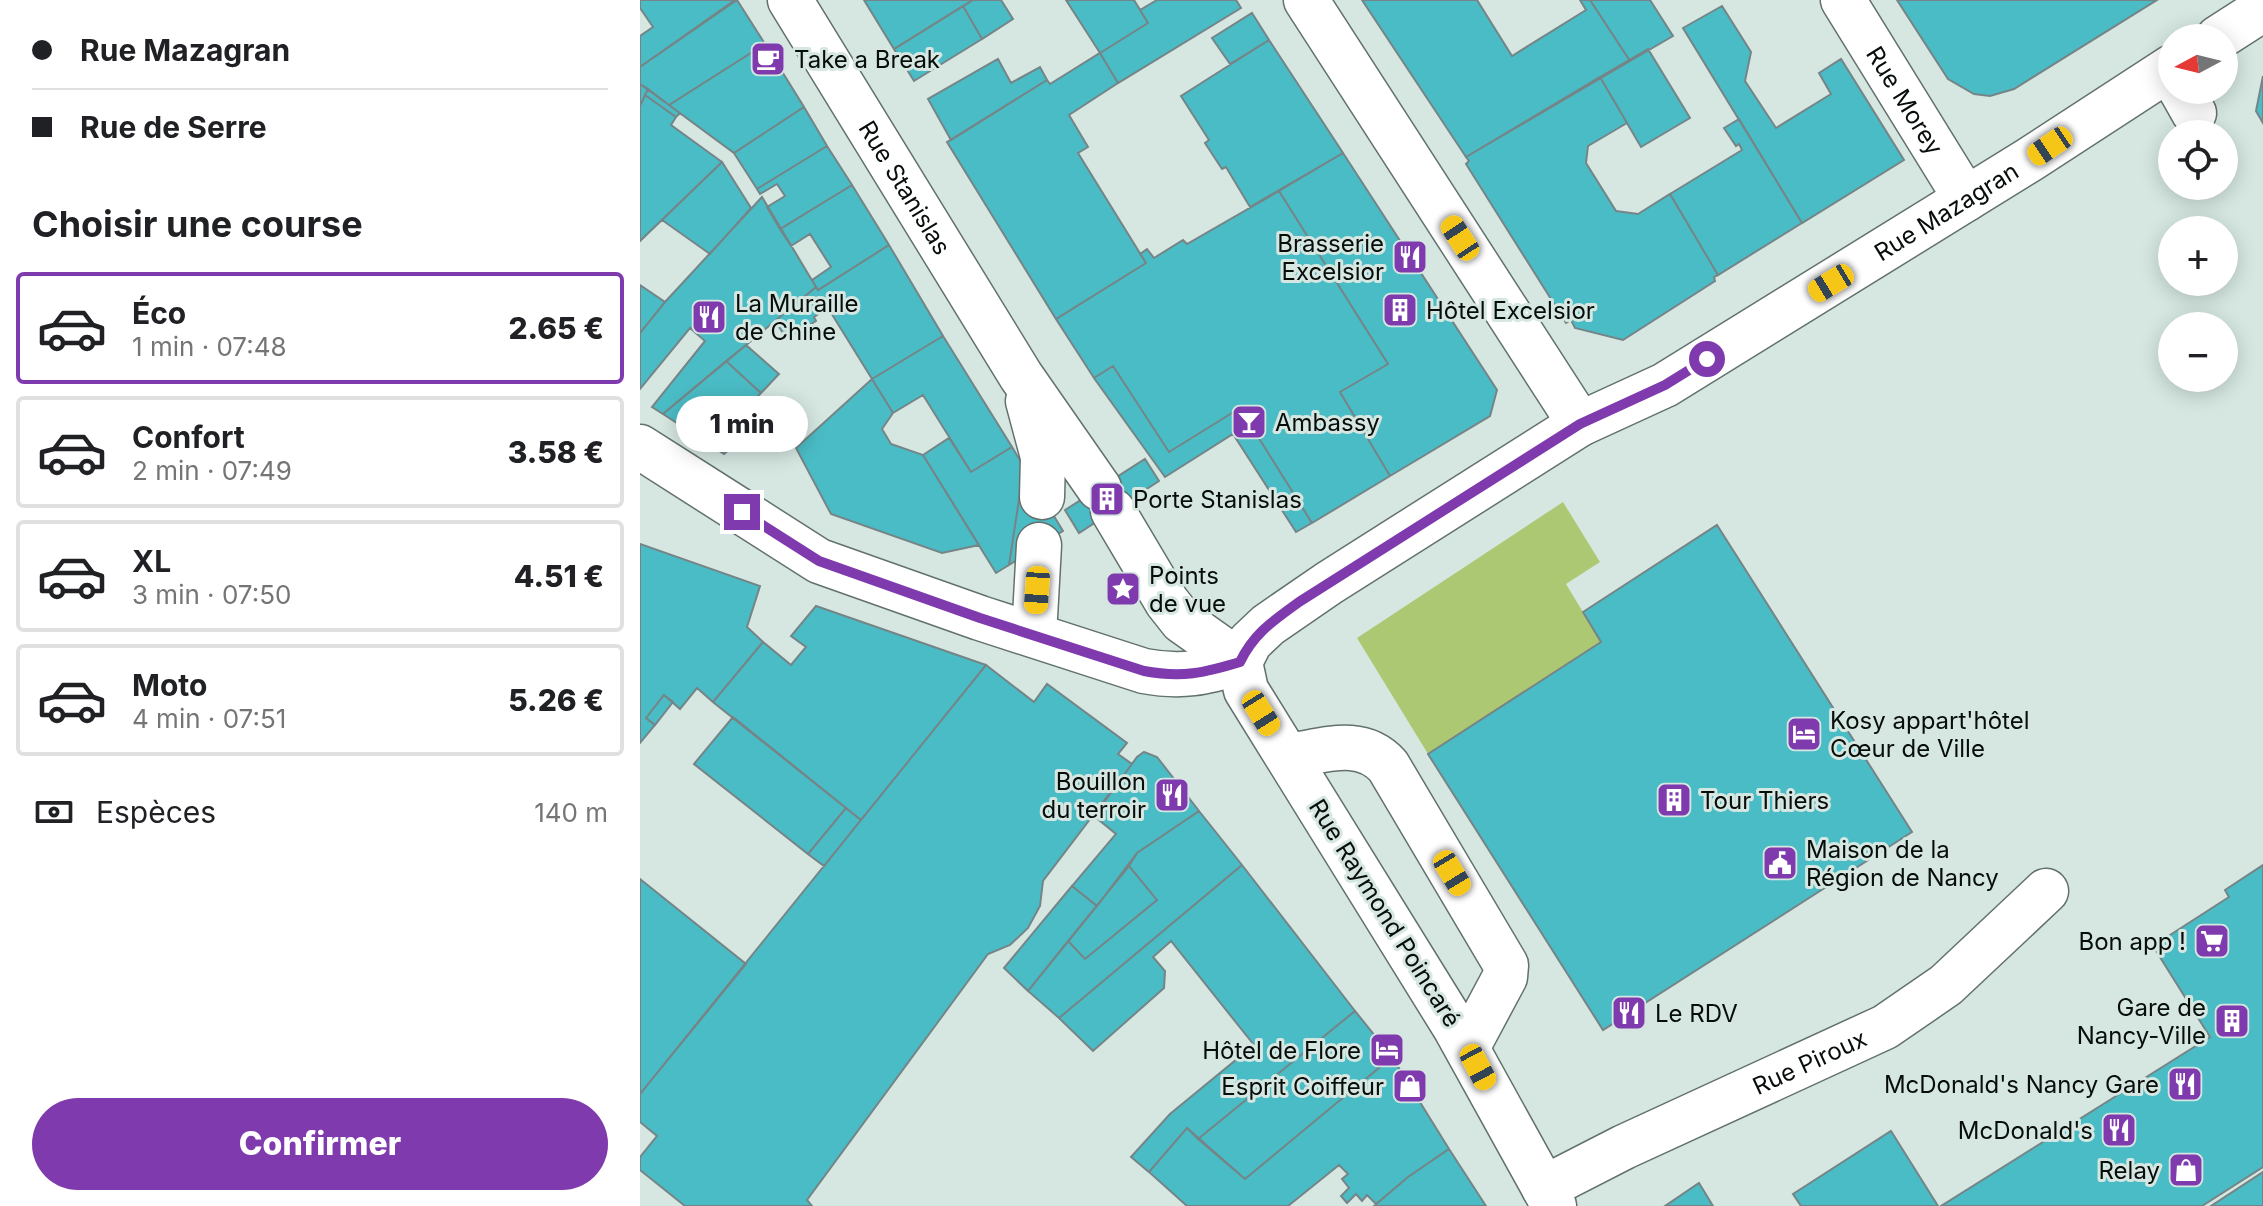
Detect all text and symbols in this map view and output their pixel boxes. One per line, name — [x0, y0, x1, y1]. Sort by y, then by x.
north arrow — [2158, 24, 2238, 104]
map controls — [2158, 24, 2238, 392]
text: Rue Mazagran — [80, 32, 290, 68]
cafe icon: Take a Break — [749, 40, 787, 78]
street label: Rue Morey — [1861, 41, 1949, 160]
place label: Take a Break — [794, 45, 940, 74]
text: Rue de Serre — [80, 109, 267, 145]
street label: Rue Stanislas — [853, 115, 957, 260]
button: locate — [2158, 120, 2238, 200]
car — [2023, 123, 2077, 169]
street label: Rue Mazagran — [1869, 156, 2023, 267]
text: Choisir une course — [32, 202, 363, 246]
car — [1437, 211, 1483, 265]
button: + — [2158, 216, 2238, 296]
place label: Brasserie Excelsior — [1277, 229, 1384, 286]
restaurant icon: Brasserie Excelsior — [1391, 238, 1429, 276]
car — [1804, 260, 1858, 306]
place label: La Muraille de Chine — [735, 289, 859, 346]
building icon: Hôtel Excelsior — [1381, 291, 1419, 329]
icon: car — [36, 292, 108, 364]
text: Éco — [132, 295, 186, 331]
place label: Hôtel Excelsior — [1426, 296, 1595, 325]
restaurant icon: La Muraille de Chine — [690, 298, 728, 336]
text: 2.65 € — [508, 310, 604, 346]
button: − — [2158, 312, 2238, 392]
text: 1 min · 07:48 — [132, 331, 287, 362]
route start — [1689, 341, 1725, 377]
callout: 1 min — [676, 396, 808, 452]
bar icon: Ambassy — [1230, 403, 1268, 441]
text: 1 min — [709, 408, 775, 439]
place label: Ambassy — [1275, 408, 1380, 437]
icon: car — [36, 416, 108, 488]
text: Confort — [132, 419, 245, 455]
text: 3.58 € — [508, 434, 604, 470]
text: 2 min · 07:49 — [132, 455, 292, 486]
building icon: Porte Stanislas — [1088, 480, 1126, 518]
place label: Porte Stanislas — [1133, 485, 1302, 514]
route end — [724, 494, 760, 530]
icon: car — [36, 540, 108, 612]
text: XL — [132, 543, 171, 579]
text: 4.51 € — [514, 558, 604, 594]
place label: Points de vue — [1149, 561, 1226, 618]
car — [1023, 565, 1051, 615]
place icon: Points de vue — [1104, 570, 1142, 608]
text: 3 min · 07:50 — [132, 579, 291, 610]
icon: car — [36, 664, 108, 736]
text: Moto — [132, 667, 207, 703]
text: 5.26 € — [508, 682, 604, 718]
car — [1238, 686, 1284, 740]
text: 4 min · 07:51 — [132, 703, 286, 734]
place label: Kosy appart'hôtel Cœur de Ville — [1830, 706, 2030, 763]
hotel icon: Kosy appart'hôtel Cœur de Ville — [1785, 715, 1823, 753]
place label: Bouillon du terroir — [1041, 767, 1146, 824]
restaurant icon: Bouillon du terroir — [1153, 776, 1191, 814]
building icon: Tour Thiers — [1655, 781, 1693, 819]
place label: Tour Thiers — [1700, 786, 1829, 815]
icon: cash — [32, 790, 76, 834]
text: Espèces — [96, 794, 216, 830]
street label: Rue Raymond Poincaré — [1303, 794, 1467, 1032]
text: 140 m — [534, 797, 608, 828]
place label: Maison de la Région de Nancy — [1806, 835, 1999, 892]
public building icon: Maison de la Région de Nancy — [1761, 844, 1799, 882]
car — [1429, 846, 1475, 900]
supermarket icon: Bon app ! — [2193, 922, 2231, 960]
place label: Bon app ! — [2078, 927, 2186, 956]
place label: Gare de Nancy-Ville — [2077, 993, 2206, 1050]
restaurant icon: Le RDV — [1610, 994, 1648, 1032]
place label: Le RDV — [1655, 999, 1738, 1028]
building icon: Gare de Nancy-Ville — [2213, 1002, 2251, 1040]
street label: Rue Piroux — [1748, 1023, 1871, 1100]
hotel icon: Hôtel de Flore — [1368, 1031, 1406, 1069]
place label: Hôtel de Flore — [1202, 1036, 1361, 1065]
car — [1456, 1040, 1500, 1094]
restaurant icon: McDonald's Nancy Gare — [2166, 1065, 2204, 1103]
shop icon: Esprit Coiffeur — [1391, 1067, 1429, 1105]
place label: McDonald's Nancy Gare — [1884, 1070, 2159, 1099]
place label: Esprit Coiffeur — [1221, 1072, 1384, 1101]
button: Confirmer — [32, 1098, 608, 1190]
restaurant icon: McDonald's — [2100, 1111, 2138, 1149]
place label: McDonald's — [1958, 1116, 2093, 1145]
shop icon: Relay — [2167, 1151, 2205, 1189]
place label: Relay — [2098, 1156, 2160, 1185]

